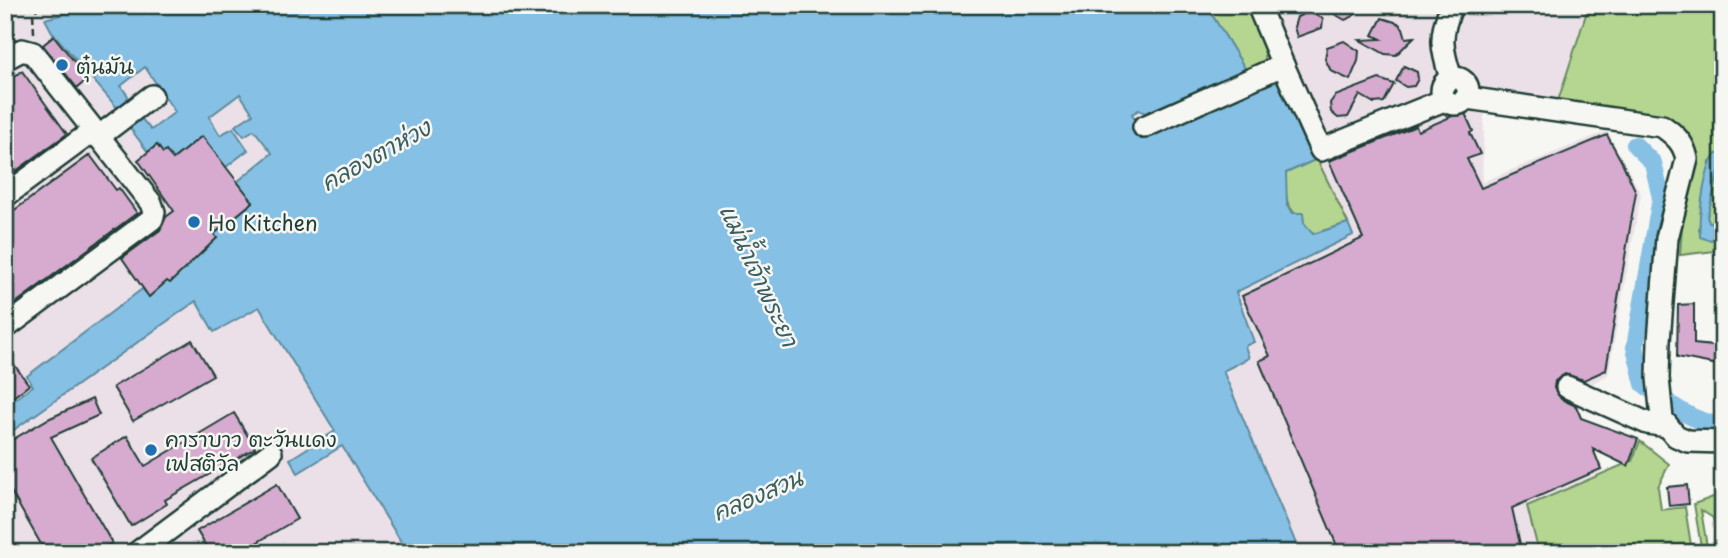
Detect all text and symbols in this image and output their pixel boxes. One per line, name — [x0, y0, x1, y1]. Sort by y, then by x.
place label: ตุ๋นมัน — [76, 49, 134, 83]
marker: ตุ๋นมัน — [54, 57, 70, 73]
water label: คลองตาห่วง — [314, 108, 438, 199]
water label: แม่น้ำเจ้าพระยา — [712, 197, 811, 354]
place label: Ho Kitchen — [208, 206, 318, 238]
marker: Ho Kitchen — [186, 214, 202, 230]
place label: คาราบาว ตะวันแดง เฟสติวัล — [165, 422, 337, 478]
marker: คาราบาว ตะวันแดง เฟสติวัล — [143, 442, 159, 458]
water label: คลองสวน — [707, 459, 809, 529]

